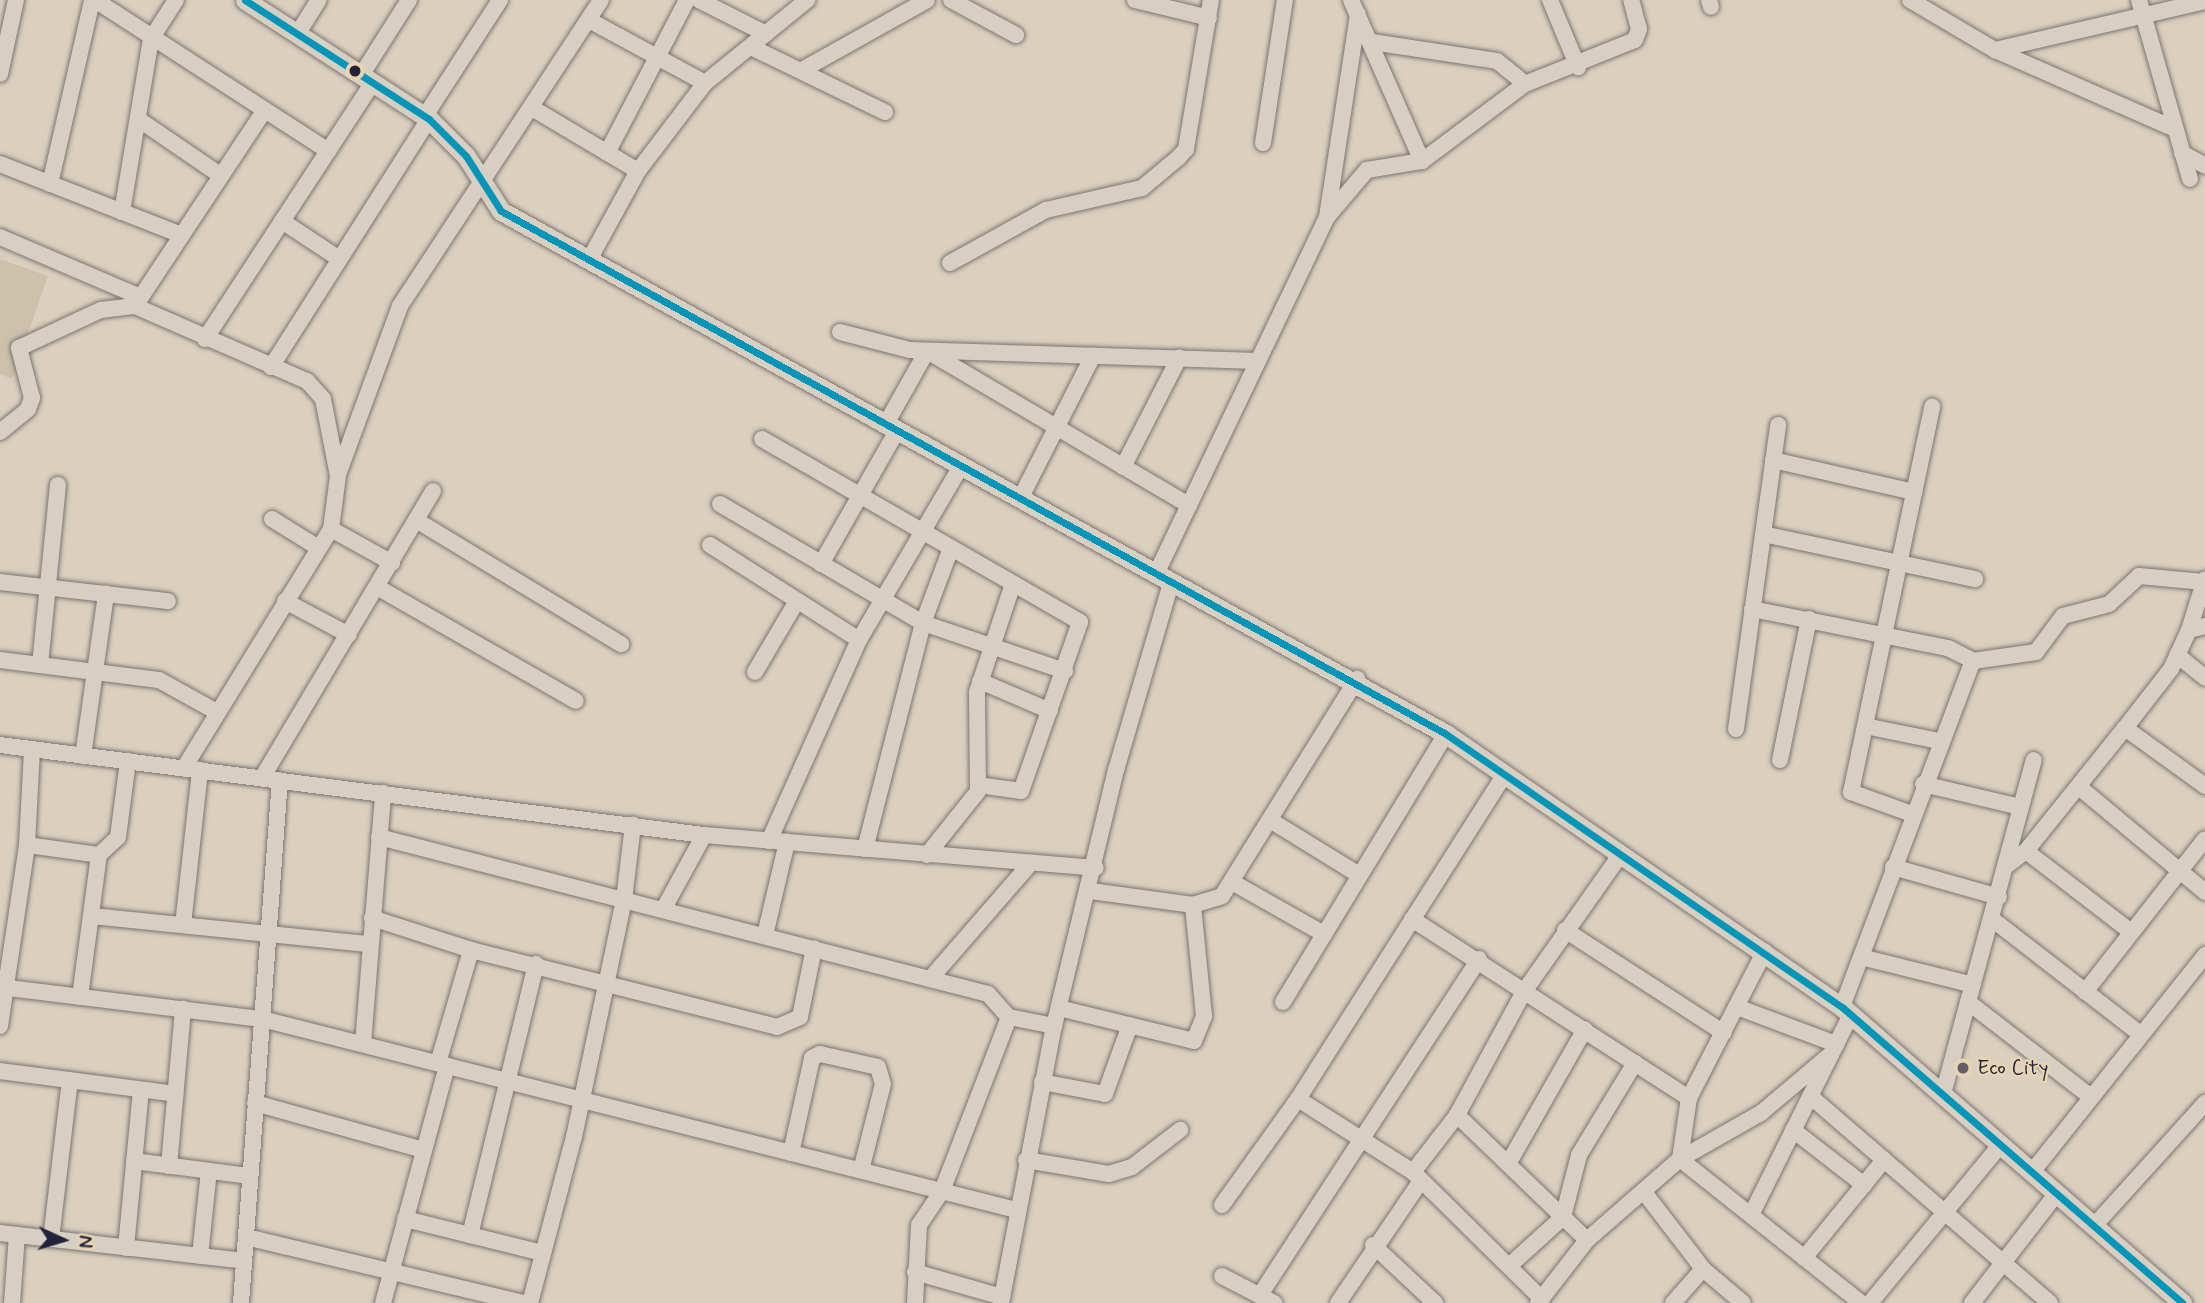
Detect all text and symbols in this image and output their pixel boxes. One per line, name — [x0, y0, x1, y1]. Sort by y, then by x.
unlabelled marker — [348, 64, 362, 78]
place label: Eco City — [1977, 1055, 2049, 1081]
marker: Eco City — [1955, 1060, 1971, 1076]
north arrow — [28, 1205, 98, 1275]
text: N — [72, 1234, 97, 1249]

